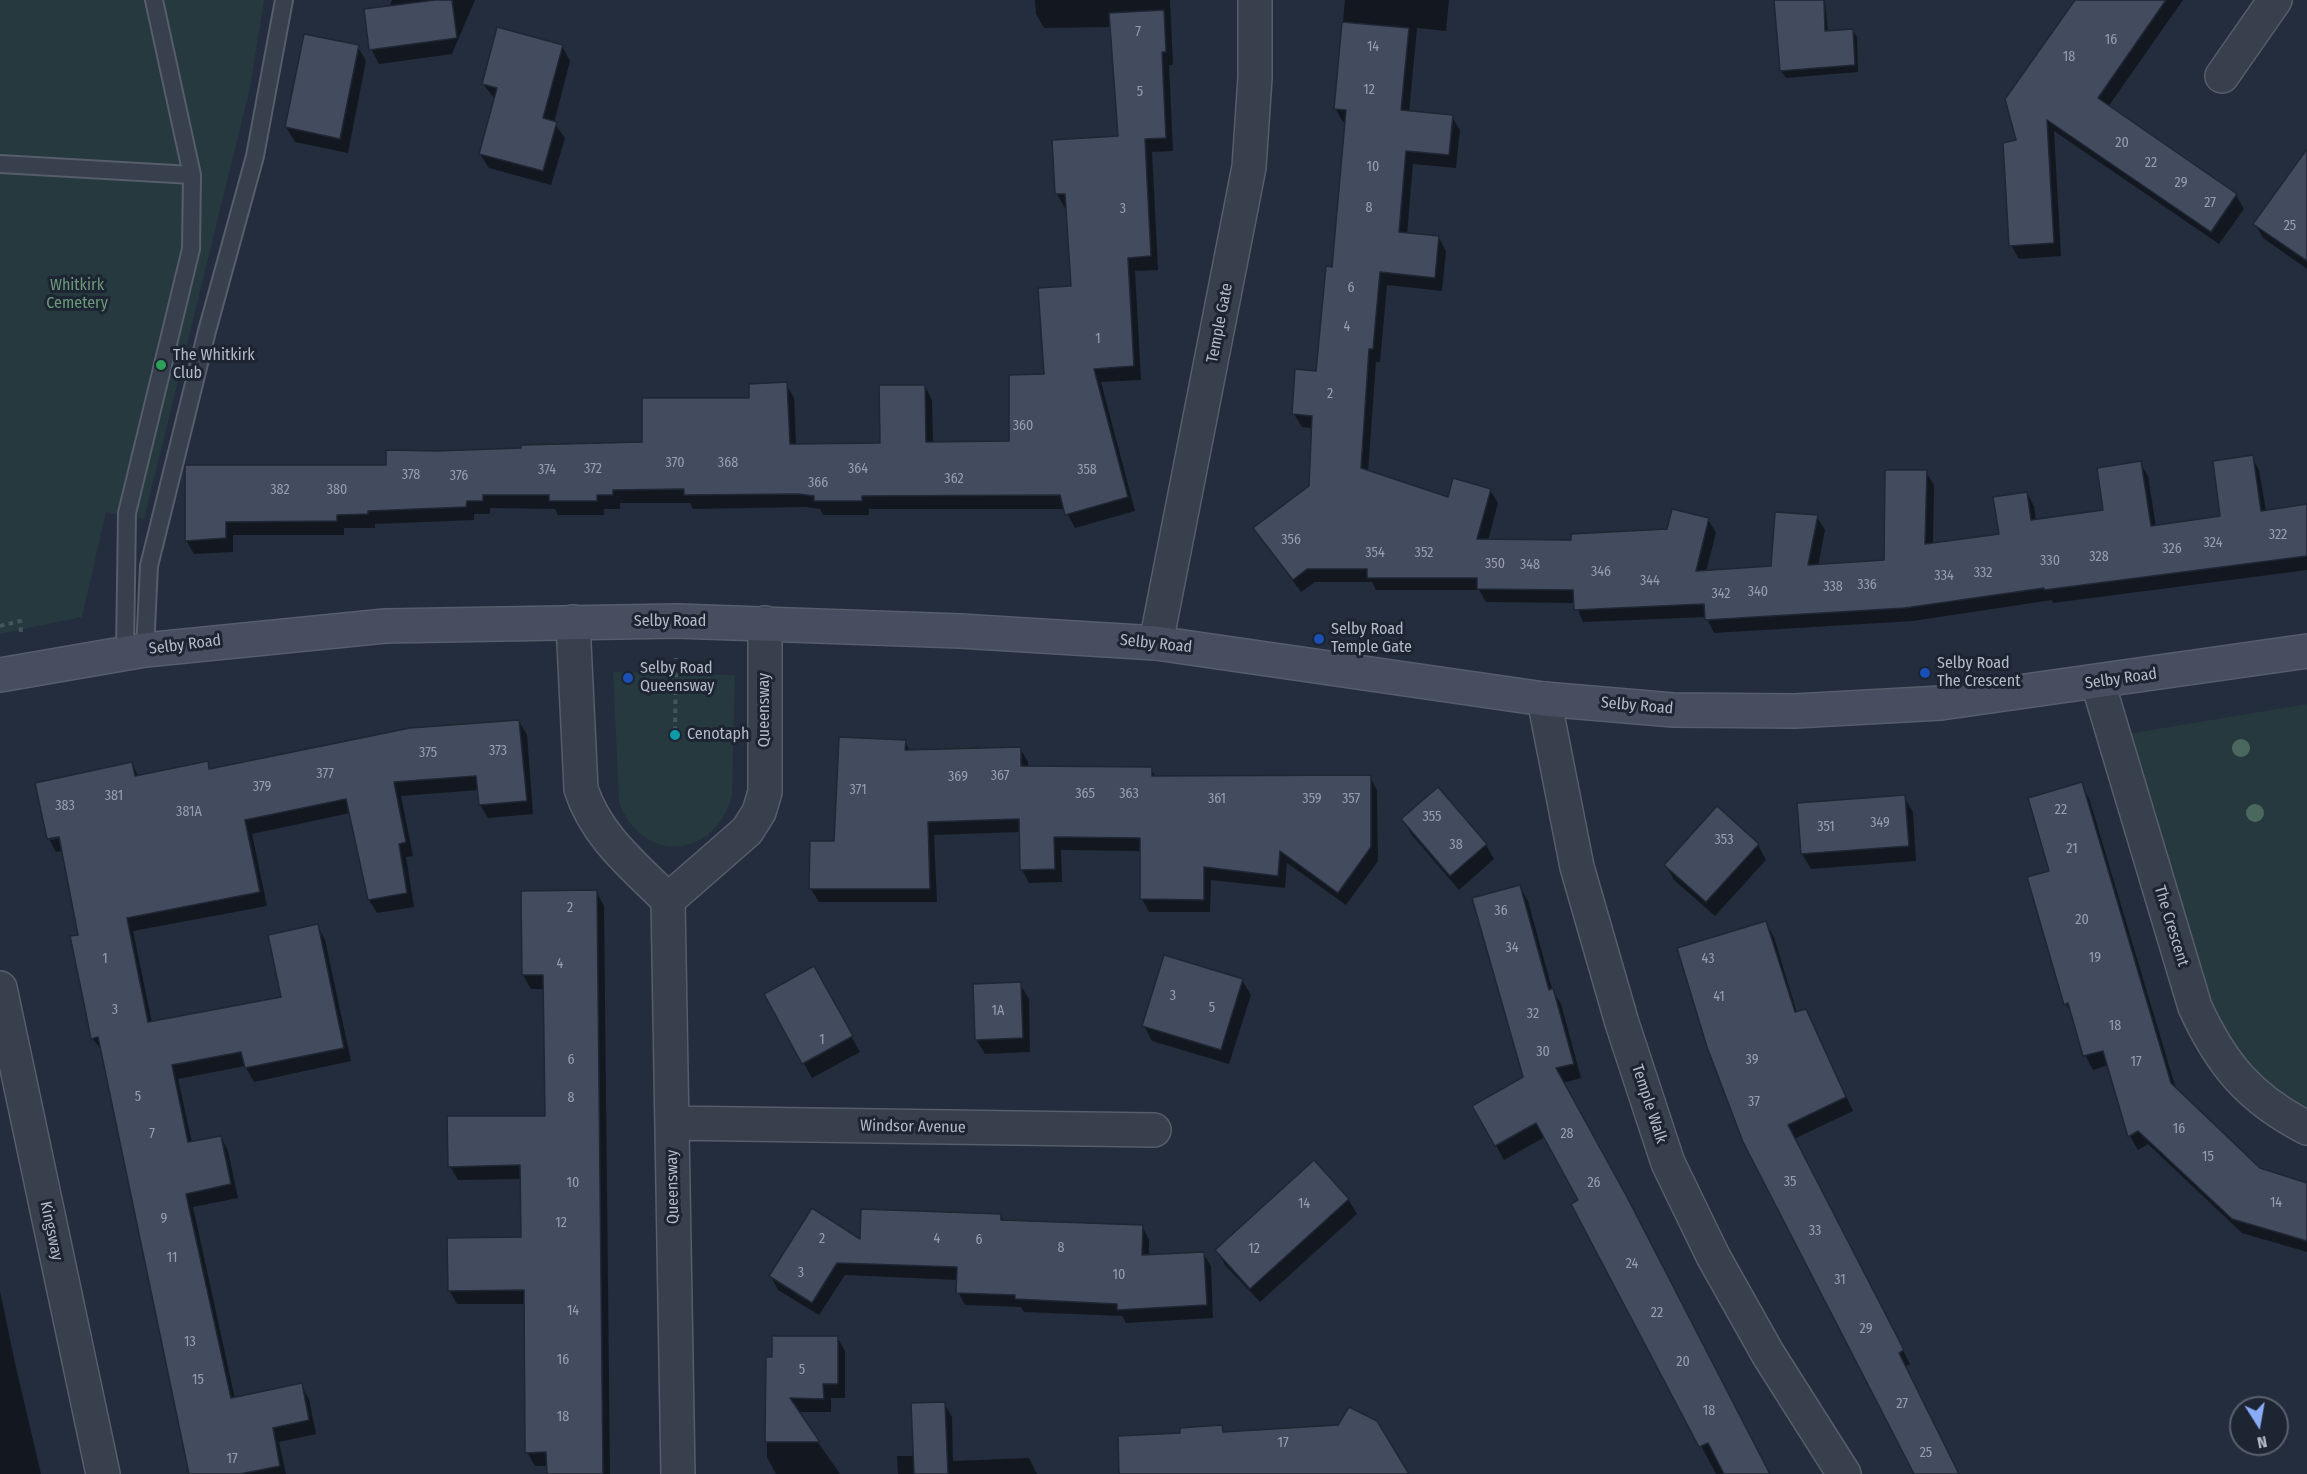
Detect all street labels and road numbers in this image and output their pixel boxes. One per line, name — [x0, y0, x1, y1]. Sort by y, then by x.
street label: Temple Gate — [1203, 281, 1237, 365]
street label: Selby Road — [634, 612, 706, 632]
street label: Selby Road — [148, 631, 222, 659]
street label: Selby Road — [1119, 631, 1193, 657]
street label: Selby Road — [2084, 664, 2158, 694]
street label: Queensway — [755, 673, 775, 747]
street label: Selby Road — [1600, 693, 1674, 719]
street label: The Crescent — [2150, 883, 2192, 969]
street label: Temple Walk — [1627, 1062, 1671, 1146]
street label: Windsor Avenue — [860, 1116, 966, 1138]
street label: Queensway — [663, 1150, 683, 1224]
street label: Kingsway — [35, 1200, 67, 1262]

